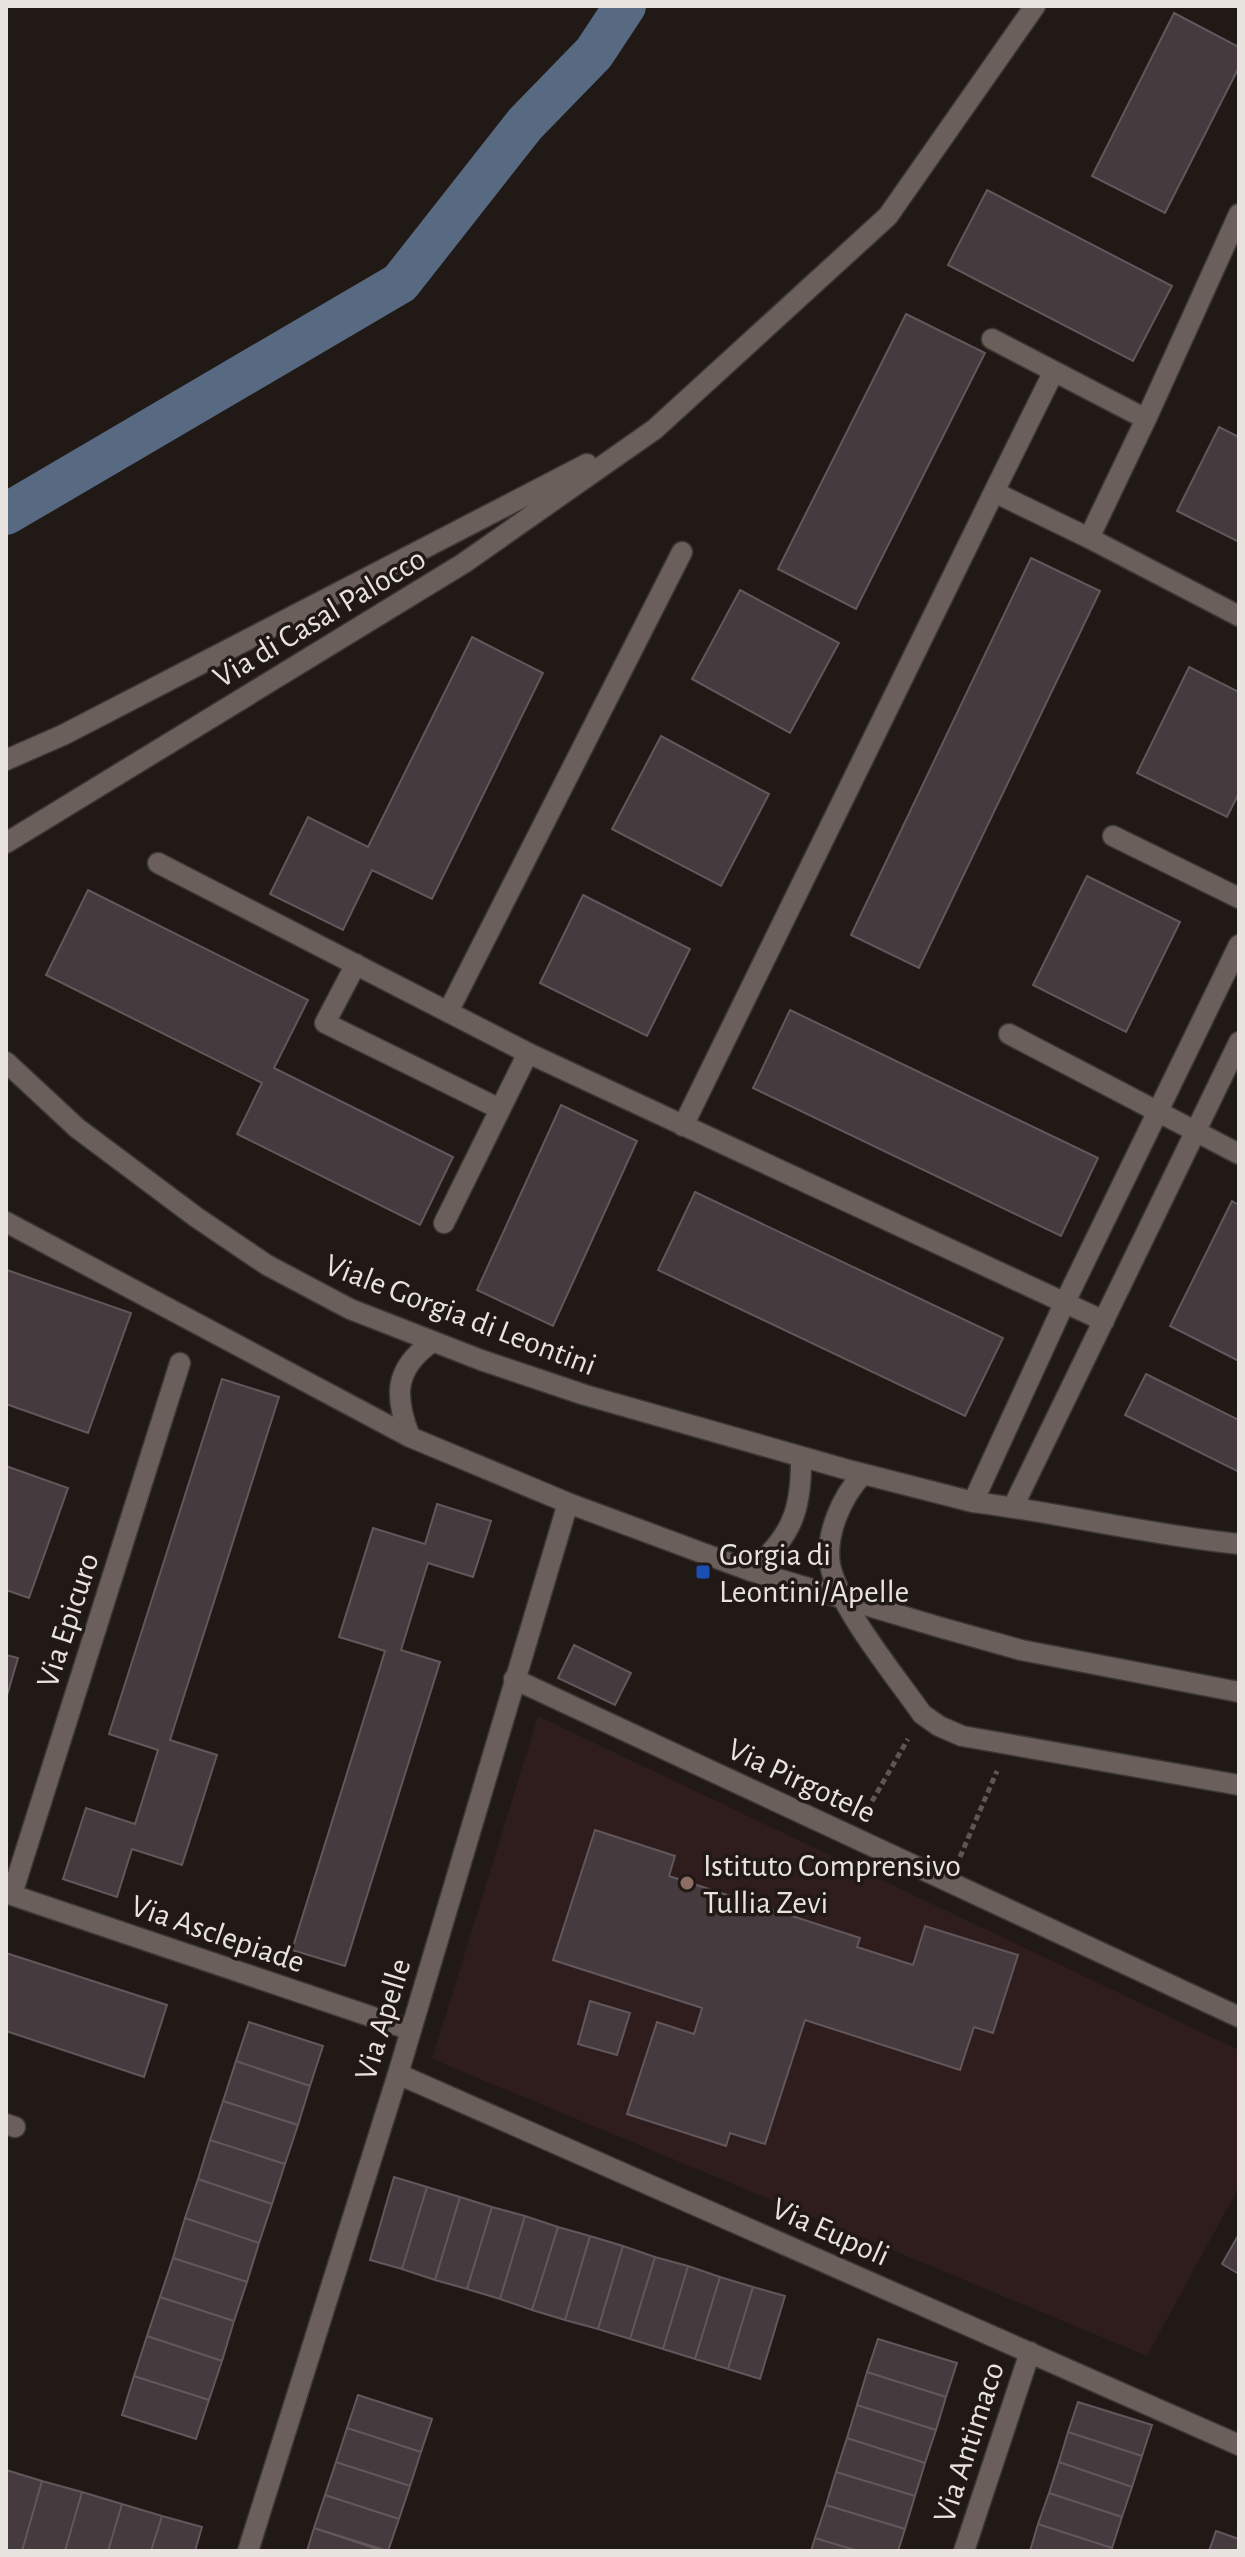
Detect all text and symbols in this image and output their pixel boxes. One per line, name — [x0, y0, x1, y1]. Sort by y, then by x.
street label: Via di Casal Palocco — [208, 542, 431, 694]
street label: Viale Gorgia di Leontini — [321, 1248, 601, 1381]
place label: Gorgia di Leontini/Apelle — [719, 1539, 909, 1608]
street label: Via Epicuro — [31, 1549, 105, 1692]
marker: Gorgia di Leontini/Apelle — [694, 1563, 712, 1581]
street label: Via Pirgotele — [723, 1733, 880, 1829]
place label: Istituto Comprensivo Tullia Zevi — [703, 1850, 961, 1919]
marker: Istituto Comprensivo Tullia Zevi — [678, 1874, 696, 1892]
street label: Via Asclepiade — [127, 1889, 309, 1979]
street label: Via Apelle — [349, 1955, 417, 2084]
street label: Via Eupoli — [767, 2192, 894, 2272]
street label: Via Antimaco — [928, 2358, 1010, 2527]

